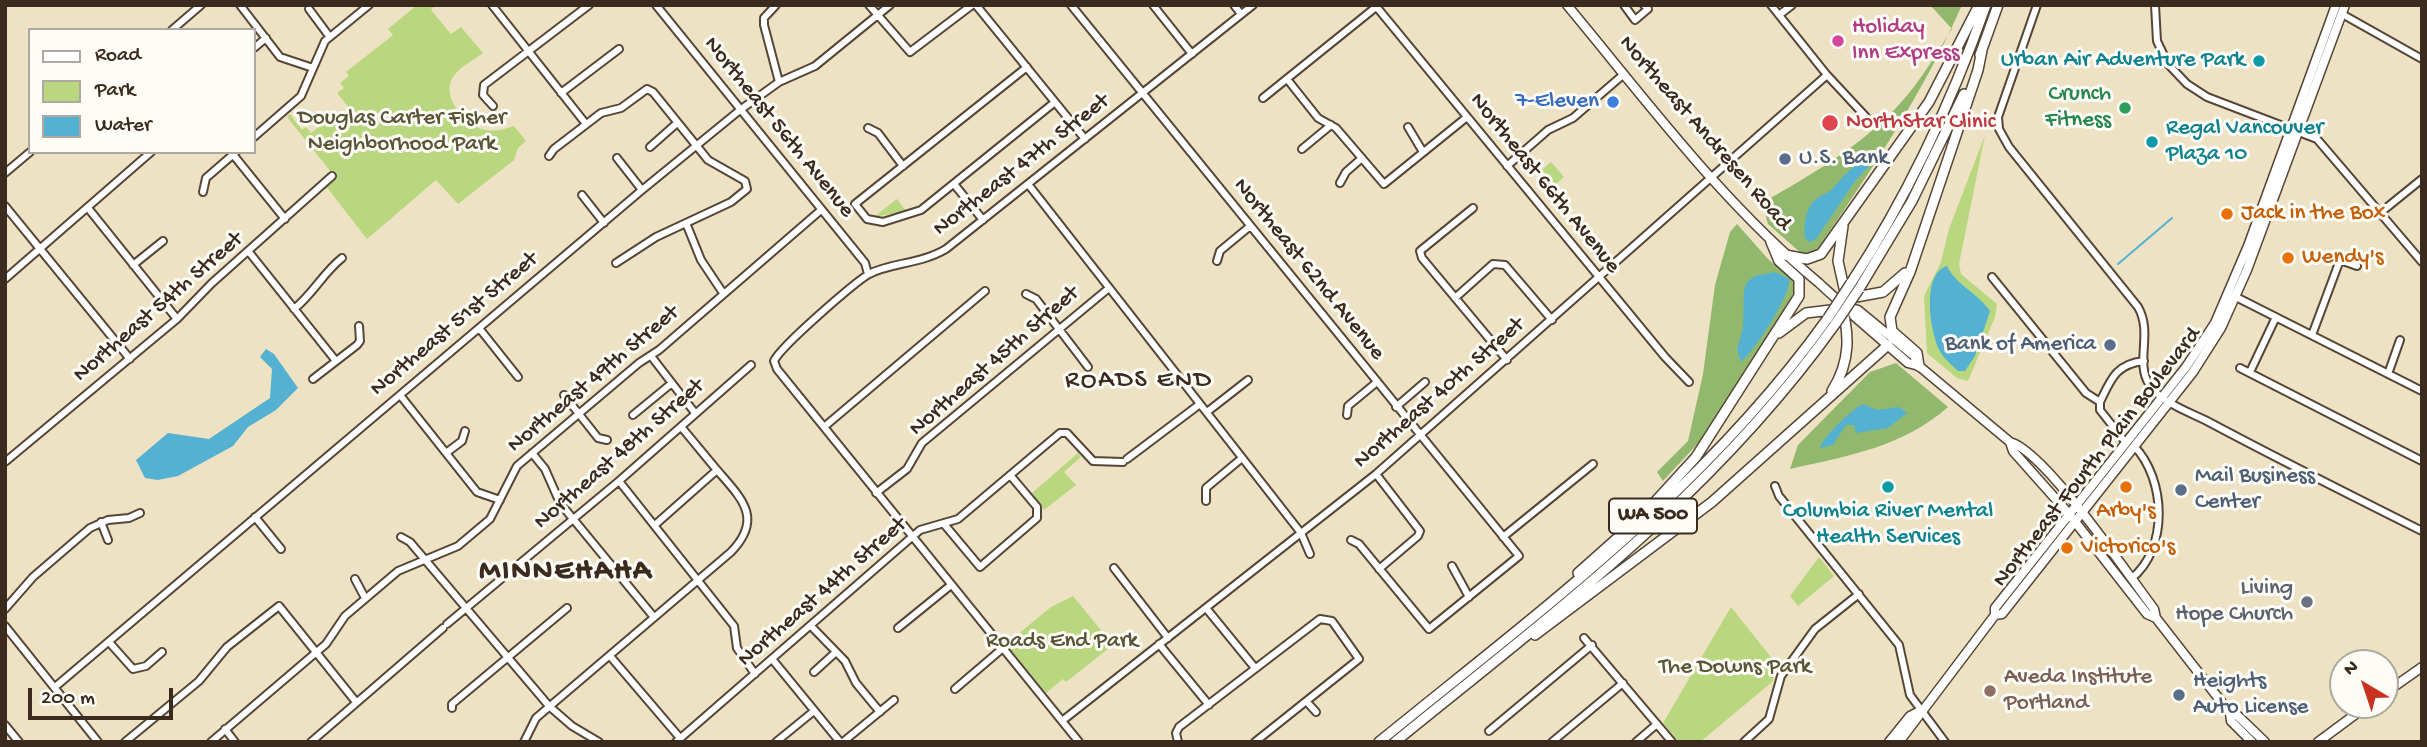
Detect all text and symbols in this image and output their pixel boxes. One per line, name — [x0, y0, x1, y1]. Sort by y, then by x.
place label: Holiday Inn Express — [1852, 14, 1960, 68]
legend — [28, 28, 256, 154]
street label: Northeast Andresen Road — [1612, 31, 1796, 237]
street label: Northeast 56th Avenue — [697, 32, 859, 224]
marker: Holiday Inn Express — [1830, 33, 1846, 49]
text: Road — [95, 44, 141, 69]
place label: Urban Air Adventure Park — [2001, 47, 2245, 75]
marker: Urban Air Adventure Park — [2251, 53, 2267, 69]
text: Park — [95, 79, 135, 104]
place label: Crunch Fitness — [2045, 81, 2111, 135]
street label: Northeast 66th Avenue — [1463, 88, 1625, 280]
place label: 7-Eleven — [1516, 88, 1599, 116]
street label: Northeast 47th Street — [928, 89, 1116, 243]
marker: 7-Eleven — [1605, 94, 1621, 110]
marker: Crunch Fitness — [2117, 100, 2133, 116]
park label: Douglas Carter Fisher Neighborhood Park — [298, 105, 506, 159]
place label: NorthStar Clinic — [1846, 109, 1996, 137]
marker: NorthStar Clinic — [1820, 113, 1840, 133]
text: Water — [95, 114, 151, 139]
place label: Regal Vancouver Plaza 10 — [2166, 115, 2323, 169]
marker: Regal Vancouver Plaza 10 — [2144, 134, 2160, 150]
place label: U.S. Bank — [1799, 145, 1889, 173]
marker: U.S. Bank — [1777, 151, 1793, 167]
street label: Northeast 62nd Avenue — [1226, 173, 1390, 367]
place label: Jack in the Box — [2241, 200, 2386, 228]
marker: Jack in the Box — [2219, 206, 2235, 222]
street label: Northeast 54th Street — [68, 227, 250, 389]
place label: Wendy's — [2302, 244, 2383, 272]
street label: Northeast 51st Street — [365, 247, 545, 403]
marker: Wendy's — [2280, 250, 2296, 266]
street label: Northeast 45th Street — [904, 281, 1086, 443]
street label: Northeast 49th Street — [503, 300, 685, 460]
street label: Northeast 40th Street — [1349, 312, 1531, 476]
street label: Northeast Fourth Plain Boulevard — [1988, 322, 2208, 594]
place label: Bank of America — [1945, 331, 2096, 359]
marker: Bank of America — [2102, 337, 2118, 353]
district label: ROADS END — [1066, 366, 1212, 398]
street label: Northeast 48th Street — [529, 373, 711, 537]
place label: Mail Business Center — [2195, 463, 2315, 517]
marker: Columbia River Mental Health Services — [1880, 479, 1896, 495]
marker: Arby's — [2118, 479, 2134, 495]
marker: Mail Business Center — [2173, 482, 2189, 498]
road number: WA 500 — [1609, 498, 1697, 534]
place label: Columbia River Mental Health Services — [1783, 498, 1993, 552]
place label: Arby's — [2096, 498, 2156, 526]
street label: Northeast 44th Street — [733, 512, 913, 674]
place label: Victorico's — [2081, 534, 2175, 562]
marker: Victorico's — [2059, 540, 2075, 556]
district label: MINNEHAHA — [480, 555, 652, 591]
place label: Living Hope Church — [2175, 575, 2293, 629]
marker: Living Hope Church — [2299, 594, 2315, 610]
park label: Roads End Park — [986, 628, 1138, 656]
north arrow — [2329, 649, 2399, 719]
park label: The Downs Park — [1659, 654, 1811, 682]
text: N — [2340, 656, 2364, 682]
place label: Aveda Institute Portland — [2004, 664, 2152, 718]
place label: Heights Auto License — [2193, 668, 2308, 722]
scale bar — [32, 674, 177, 718]
marker: Aveda Institute Portland — [1982, 683, 1998, 699]
text: 200 m — [41, 687, 95, 712]
marker: Heights Auto License — [2171, 687, 2187, 703]

